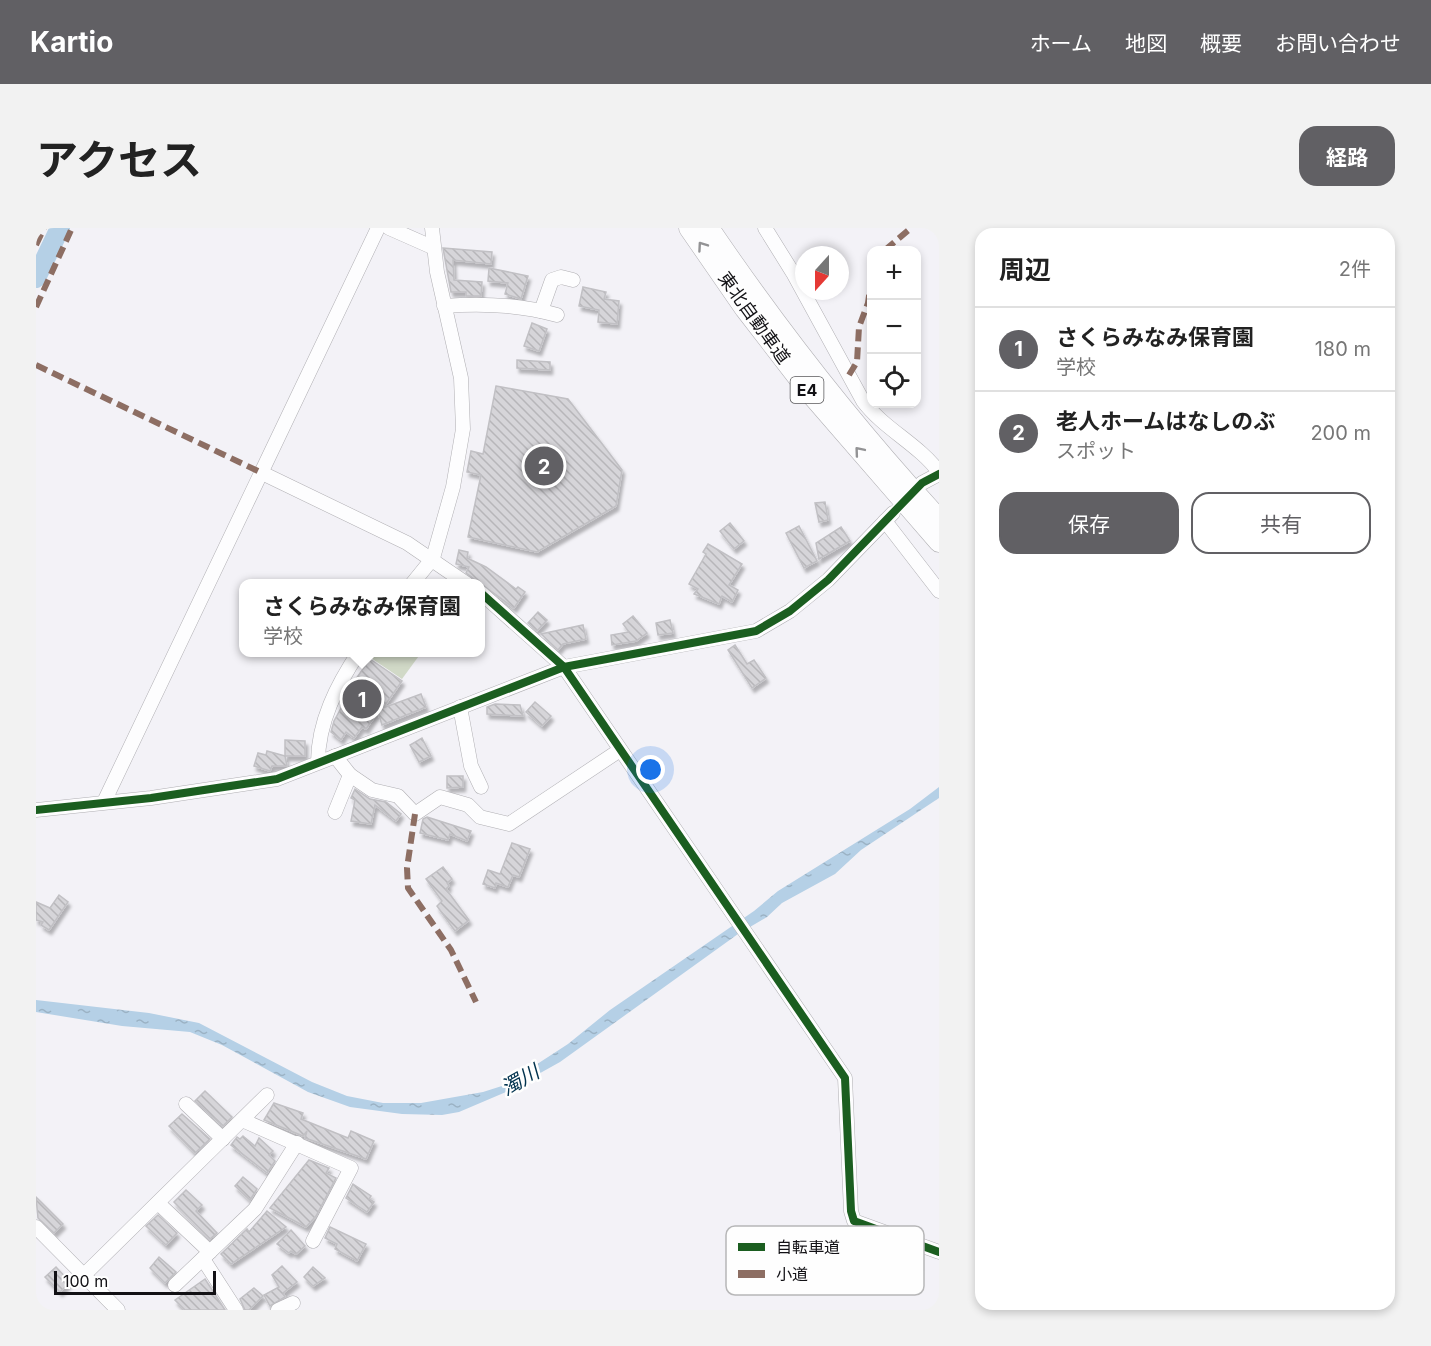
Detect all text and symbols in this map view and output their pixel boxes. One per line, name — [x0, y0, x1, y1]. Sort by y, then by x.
text: Kartio — [30, 25, 113, 59]
text: ホーム — [1030, 31, 1092, 56]
text: 地図 — [1125, 31, 1167, 56]
text: 概要 — [1200, 31, 1242, 56]
text: お問い合わせ — [1275, 31, 1401, 56]
button: 経路 — [1299, 126, 1395, 186]
text: アクセス — [36, 134, 202, 185]
one-way arrow — [698, 242, 709, 253]
north arrow — [795, 246, 849, 300]
map controls — [867, 246, 921, 408]
button: + — [867, 246, 921, 300]
text: 周辺 — [999, 254, 1051, 285]
text: 2件 — [1339, 257, 1371, 281]
street label: 東北自動車道 — [714, 268, 795, 368]
button: − — [867, 300, 921, 354]
text: さくらみなみ保育園 — [1056, 324, 1254, 350]
text: 1 — [1014, 337, 1023, 361]
text: 180 m — [1315, 337, 1371, 361]
button: locate — [867, 354, 921, 408]
text: 学校 — [1056, 355, 1096, 379]
road number: E4 — [790, 377, 824, 403]
text: 老人ホームはなしのぶ — [1056, 408, 1275, 434]
text: 2 — [1012, 421, 1025, 445]
text: 200 m — [1310, 421, 1371, 445]
text: スポット — [1056, 439, 1136, 463]
pin: 2 — [524, 444, 564, 488]
one-way arrow — [855, 447, 866, 458]
button: 保存 — [999, 492, 1179, 554]
button: 共有 — [1191, 492, 1371, 554]
popup — [239, 579, 485, 657]
text: さくらみなみ保育園 — [263, 593, 461, 619]
text: 学校 — [263, 624, 303, 648]
pin: 1 — [342, 676, 382, 722]
your location — [636, 755, 665, 784]
water label: 濁川 — [497, 1059, 545, 1100]
legend — [726, 1226, 924, 1295]
text: 自転車道 — [776, 1237, 840, 1257]
text: 小道 — [776, 1264, 808, 1284]
scale bar — [54, 1268, 216, 1296]
text: 100 m — [63, 1271, 108, 1291]

